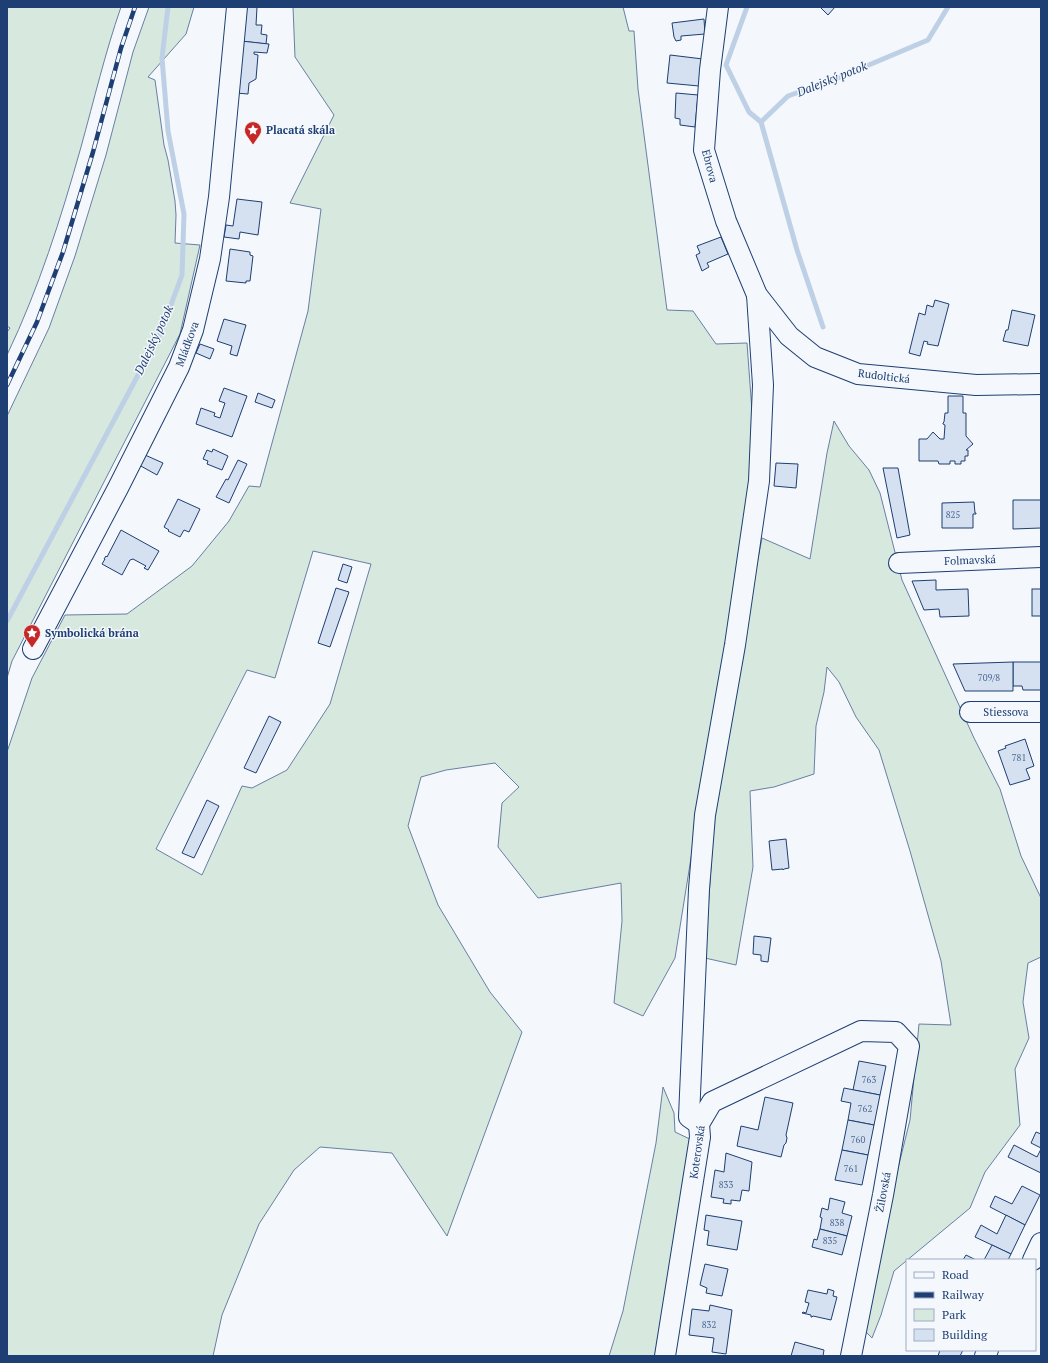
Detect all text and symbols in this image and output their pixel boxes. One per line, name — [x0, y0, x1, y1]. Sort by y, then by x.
water label: Dalejský potok — [793, 58, 869, 100]
place icon: Placatá skála — [243, 120, 263, 145]
place label: Placatá skála — [266, 123, 335, 137]
street label: Ebrova — [699, 148, 721, 184]
water label: Dalejský potok — [131, 303, 176, 378]
street label: Mládkova — [172, 319, 202, 369]
street label: Rudoltická — [857, 366, 911, 386]
house number: 825 — [946, 509, 960, 521]
street label: Folmavská — [944, 552, 997, 568]
place icon: Symbolická brána — [22, 623, 42, 648]
place label: Symbolická brána — [45, 626, 139, 640]
house number: 709/8 — [978, 672, 1000, 684]
street label: Stiessova — [983, 705, 1029, 719]
house number: 781 — [1012, 752, 1026, 764]
house number: 763 — [862, 1074, 876, 1086]
house number: 762 — [858, 1103, 872, 1115]
street label: Koterovská — [686, 1124, 708, 1180]
house number: 760 — [851, 1134, 865, 1146]
house number: 761 — [844, 1163, 858, 1175]
street label: Žilovská — [872, 1170, 894, 1213]
house number: 833 — [719, 1179, 733, 1191]
house number: 838 — [830, 1217, 844, 1229]
house number: 835 — [823, 1235, 837, 1247]
legend — [906, 1259, 1036, 1351]
text: Road — [942, 1267, 969, 1282]
text: Railway — [942, 1287, 985, 1302]
text: Park — [942, 1307, 967, 1322]
house number: 832 — [702, 1319, 716, 1331]
text: Building — [942, 1327, 988, 1342]

